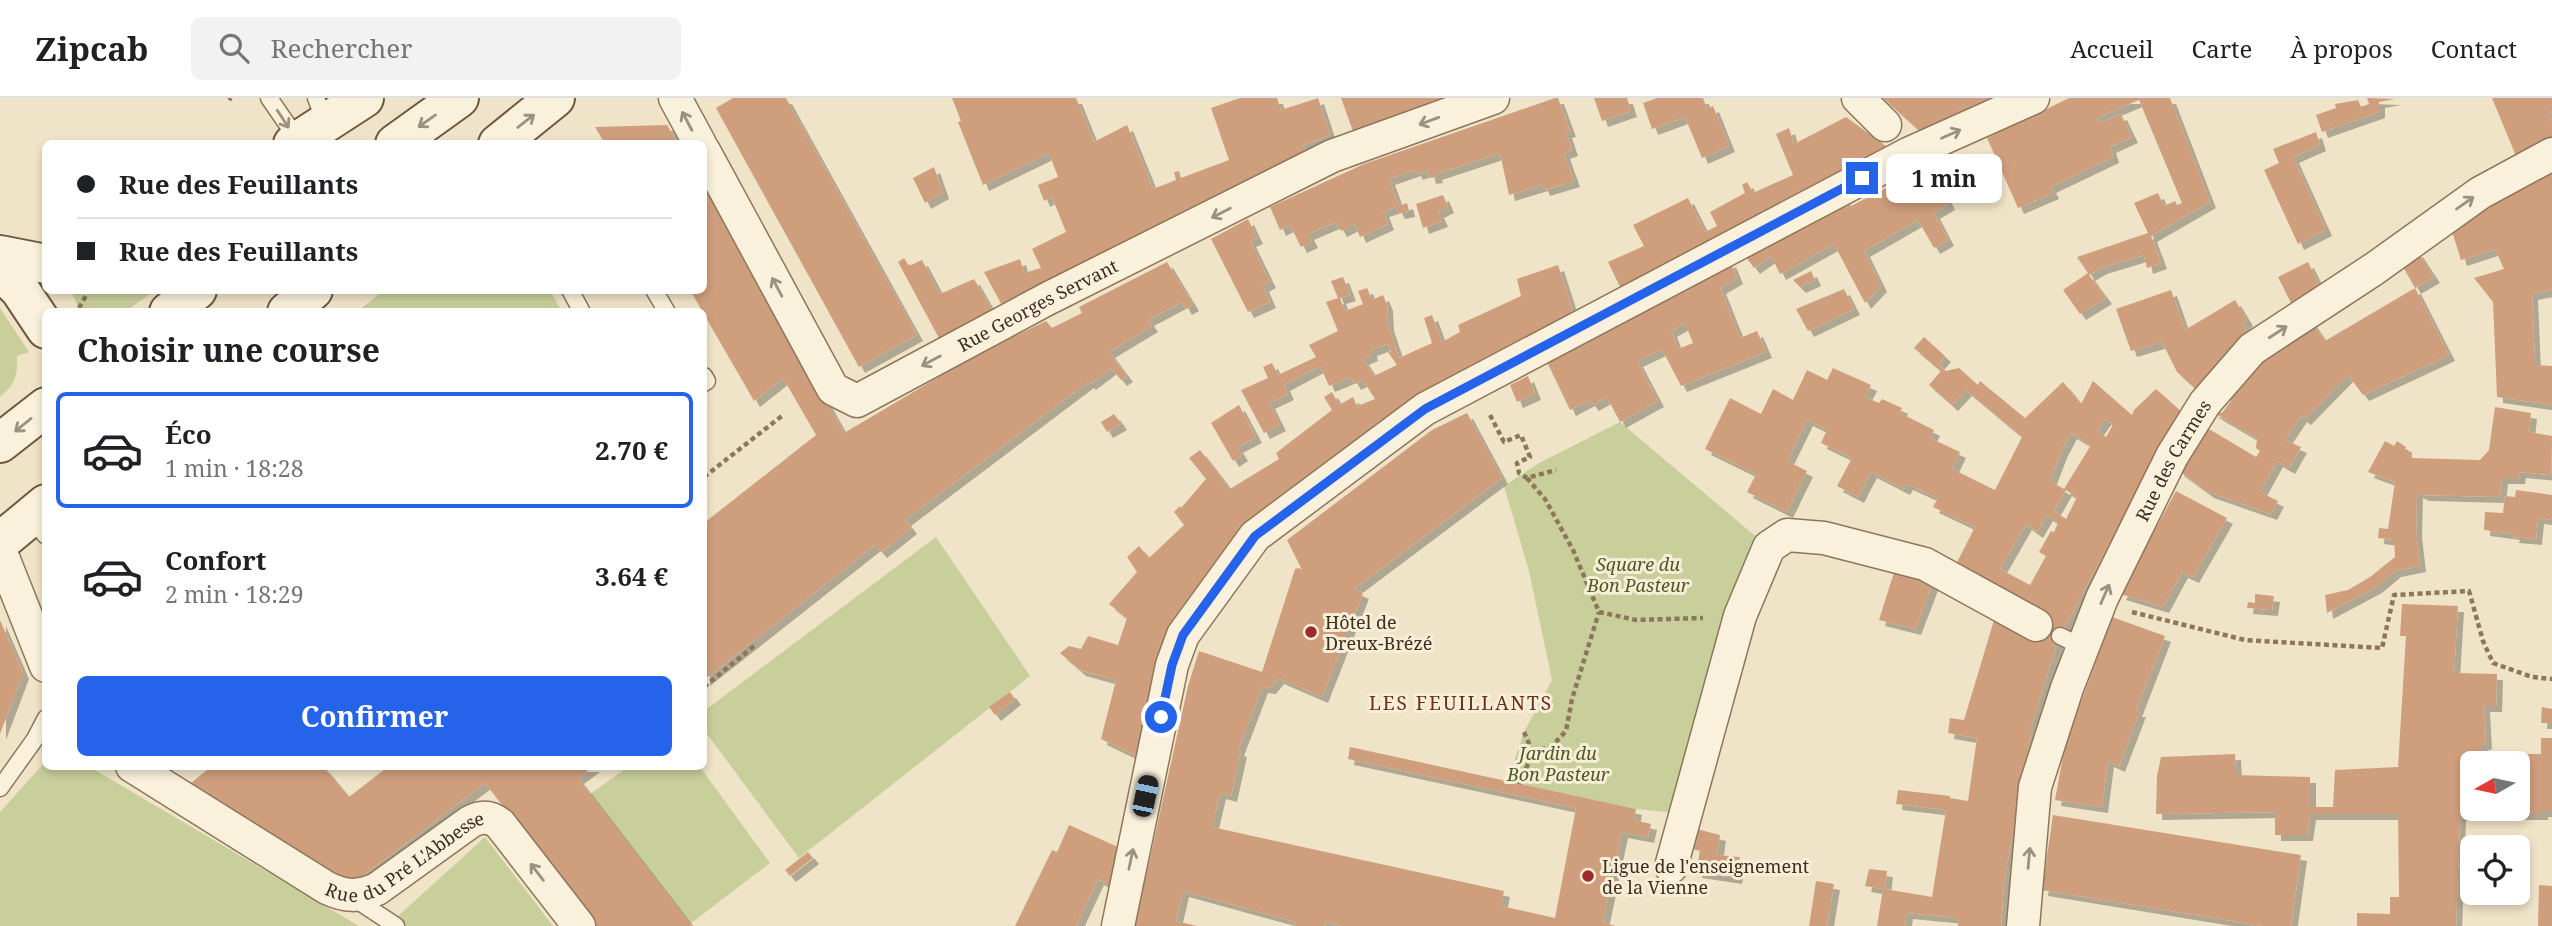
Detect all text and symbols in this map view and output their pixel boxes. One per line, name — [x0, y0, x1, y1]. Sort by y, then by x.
search box — [191, 17, 681, 80]
text: Zipcab — [35, 26, 149, 71]
icon: search — [215, 29, 253, 67]
text: Rechercher — [271, 30, 412, 66]
text: Accueil — [2070, 32, 2153, 65]
text: Carte — [2191, 32, 2252, 65]
text: À propos — [2290, 32, 2393, 65]
text: Contact — [2431, 32, 2517, 65]
one-way arrow — [276, 109, 291, 128]
one-way arrow — [680, 111, 693, 132]
one-way arrow — [517, 113, 535, 128]
one-way arrow — [418, 114, 437, 128]
one-way arrow — [1418, 116, 1440, 128]
one-way arrow — [1940, 127, 1961, 140]
callout: 1 min — [1886, 154, 2002, 202]
route end — [1846, 162, 1878, 194]
text: 1 min — [1911, 162, 1977, 194]
text: Rue des Feuillants — [119, 166, 358, 202]
one-way arrow — [2455, 196, 2474, 210]
one-way arrow — [1211, 206, 1232, 220]
text: Rue des Feuillants — [119, 233, 358, 269]
street label: Rue Georges Servant — [953, 253, 1122, 357]
one-way arrow — [770, 277, 784, 297]
one-way arrow — [2268, 324, 2287, 339]
text: Choisir une course — [77, 328, 380, 371]
one-way arrow — [921, 355, 942, 368]
street label: Rue des Carmes — [2130, 395, 2216, 525]
text: Éco — [165, 416, 212, 452]
one-way arrow — [14, 417, 32, 432]
icon: car — [81, 419, 144, 482]
text: 2.70 € — [595, 432, 668, 468]
text: 1 min · 18:28 — [165, 452, 303, 484]
text: Confort — [165, 542, 266, 578]
icon: car — [81, 545, 144, 608]
park label: Square du Bon Pasteur — [1586, 552, 1690, 597]
text: 3.64 € — [595, 558, 668, 594]
text: 2 min · 18:29 — [165, 578, 303, 610]
one-way arrow — [2099, 584, 2112, 605]
place label: Hôtel de Dreux-Brézé — [1325, 610, 1432, 655]
marker: Hôtel de Dreux-Brézé — [1303, 624, 1319, 640]
button: Confirmer — [77, 676, 672, 756]
district label: LES FEUILLANTS — [1369, 690, 1553, 716]
route start — [1145, 701, 1177, 733]
park label: Jardin du Bon Pasteur — [1506, 741, 1610, 786]
north arrow — [2460, 751, 2530, 821]
map controls — [2460, 751, 2530, 905]
car — [1131, 773, 1160, 819]
street label: Rue du Pré L'Abbesse — [322, 806, 486, 907]
button: locate — [2460, 835, 2530, 905]
one-way arrow — [2023, 847, 2036, 870]
one-way arrow — [1125, 848, 1139, 871]
place label: Ligue de l'enseignement de la Vienne — [1602, 854, 1809, 899]
one-way arrow — [530, 864, 545, 882]
marker: Ligue de l'enseignement de la Vienne — [1580, 868, 1596, 884]

